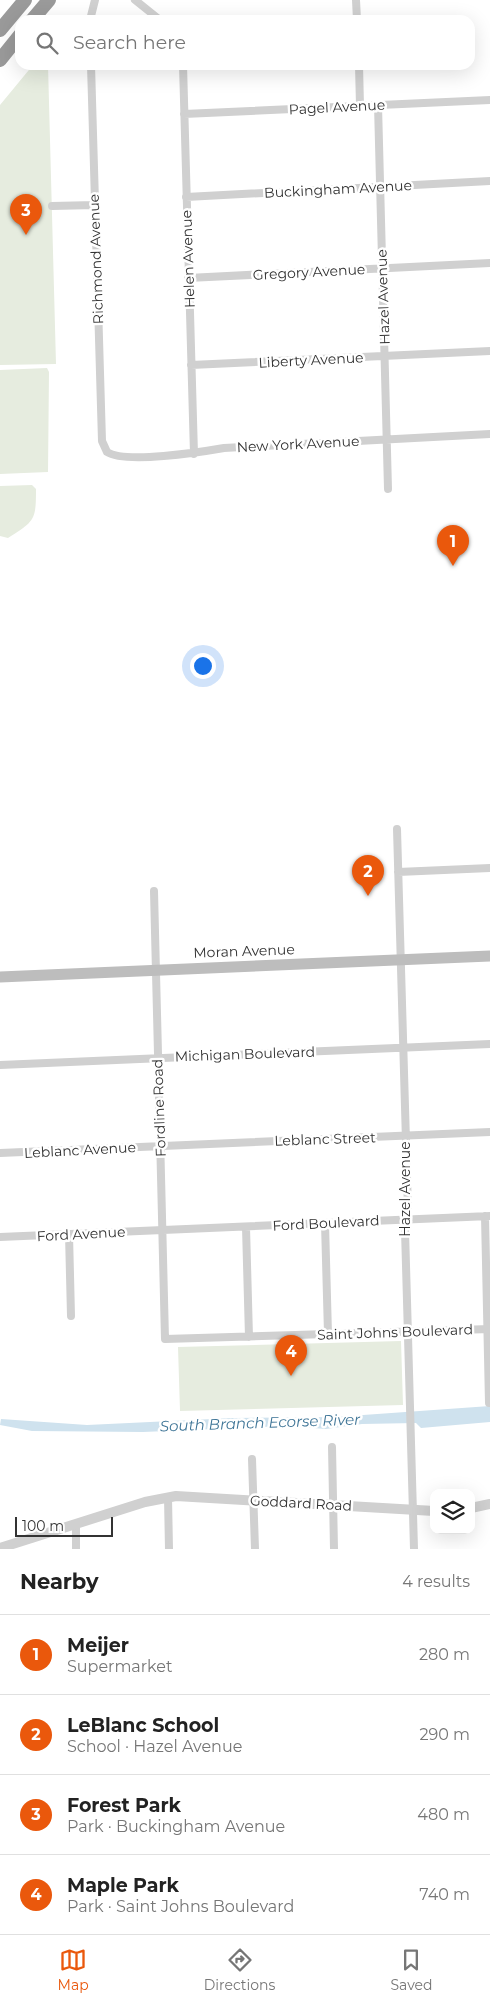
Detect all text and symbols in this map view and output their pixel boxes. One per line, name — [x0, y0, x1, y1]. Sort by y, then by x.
search box — [15, 15, 475, 70]
icon: search — [33, 29, 61, 57]
text: Search here — [73, 31, 186, 54]
street label: Pagel Avenue — [288, 95, 386, 119]
street label: Buckingham Avenue — [264, 176, 412, 202]
pin: 3 — [10, 194, 42, 235]
street label: Richmond Avenue — [85, 194, 107, 324]
street label: Helen Avenue — [177, 210, 199, 308]
street label: Hazel Avenue — [372, 249, 394, 345]
street label: Gregory Avenue — [252, 260, 366, 284]
street label: Liberty Avenue — [258, 348, 364, 372]
street label: New York Avenue — [236, 432, 360, 456]
pin: 1 — [437, 525, 469, 566]
your location — [190, 653, 216, 679]
pin: 2 — [352, 855, 384, 896]
street label: Moran Avenue — [193, 940, 295, 962]
street label: Michigan Boulevard — [175, 1043, 315, 1065]
street label: Fordline Road — [148, 1059, 170, 1157]
street label: Leblanc Street — [274, 1128, 376, 1150]
street label: Leblanc Avenue — [24, 1138, 136, 1162]
street label: Hazel Avenue — [396, 1141, 414, 1237]
street label: Ford Boulevard — [272, 1211, 380, 1235]
street label: Ford Avenue — [36, 1223, 126, 1245]
street label: Saint Johns Boulevard — [317, 1320, 473, 1344]
pin: 4 — [275, 1335, 307, 1376]
water label: South Branch Ecorse River — [159, 1409, 361, 1435]
map controls — [430, 1489, 475, 1534]
button: layers — [430, 1489, 475, 1534]
street label: Goddard Road — [250, 1491, 352, 1515]
scale bar — [15, 1514, 112, 1537]
text: 100 m — [22, 1517, 64, 1535]
text: Nearby — [20, 1569, 99, 1594]
text: 4 results — [402, 1572, 470, 1591]
text: Meijer — [67, 1634, 129, 1657]
text: 1 — [33, 1645, 39, 1664]
text: 280 m — [419, 1645, 470, 1664]
text: Supermarket — [67, 1657, 173, 1676]
text: LeBlanc School — [67, 1714, 219, 1737]
text: 2 — [31, 1725, 41, 1744]
text: 290 m — [419, 1725, 470, 1744]
text: School · Hazel Avenue — [67, 1737, 242, 1756]
text: Forest Park — [67, 1794, 181, 1817]
text: 3 — [31, 1805, 41, 1824]
text: 480 m — [417, 1805, 470, 1824]
text: Park · Buckingham Avenue — [67, 1817, 285, 1836]
text: Maple Park — [67, 1874, 179, 1897]
text: 4 — [30, 1885, 42, 1904]
text: 740 m — [419, 1885, 470, 1904]
text: Park · Saint Johns Boulevard — [67, 1897, 294, 1916]
tab: Map — [58, 1946, 89, 1994]
tab: Directions — [204, 1946, 275, 1994]
tab: Saved — [390, 1946, 432, 1994]

